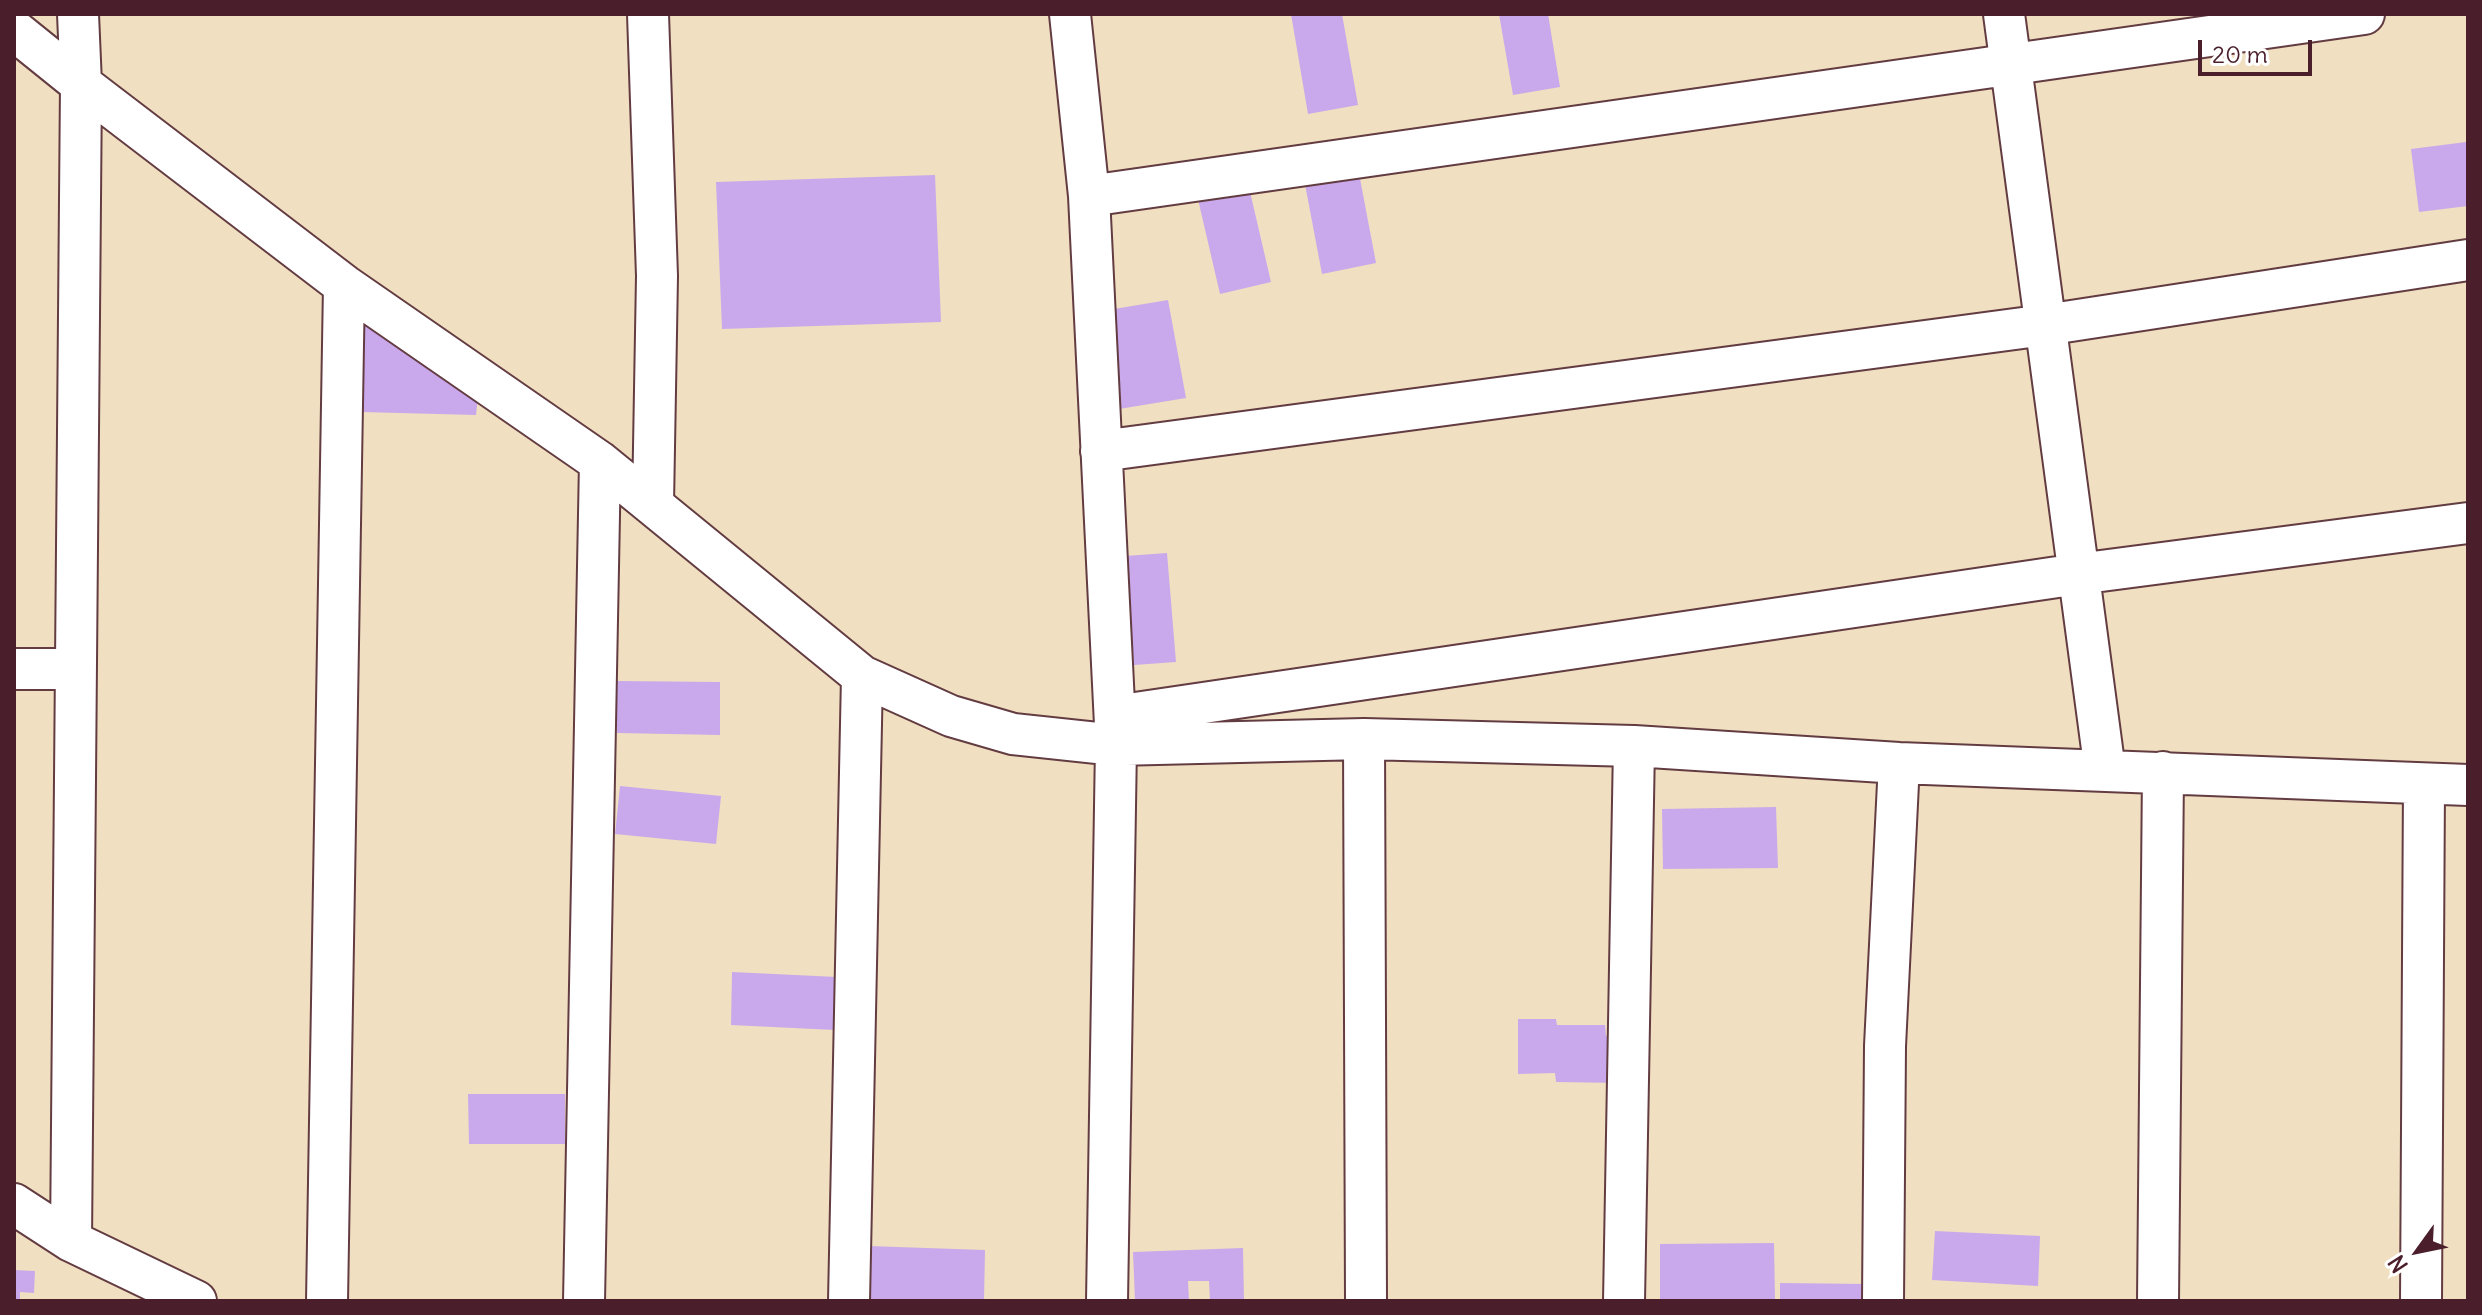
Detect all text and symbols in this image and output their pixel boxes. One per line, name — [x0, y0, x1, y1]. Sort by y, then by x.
scale bar — [2202, 24, 2316, 74]
text: 20 m — [2212, 39, 2268, 69]
north arrow — [2378, 1211, 2458, 1291]
text: N — [2382, 1250, 2414, 1278]

